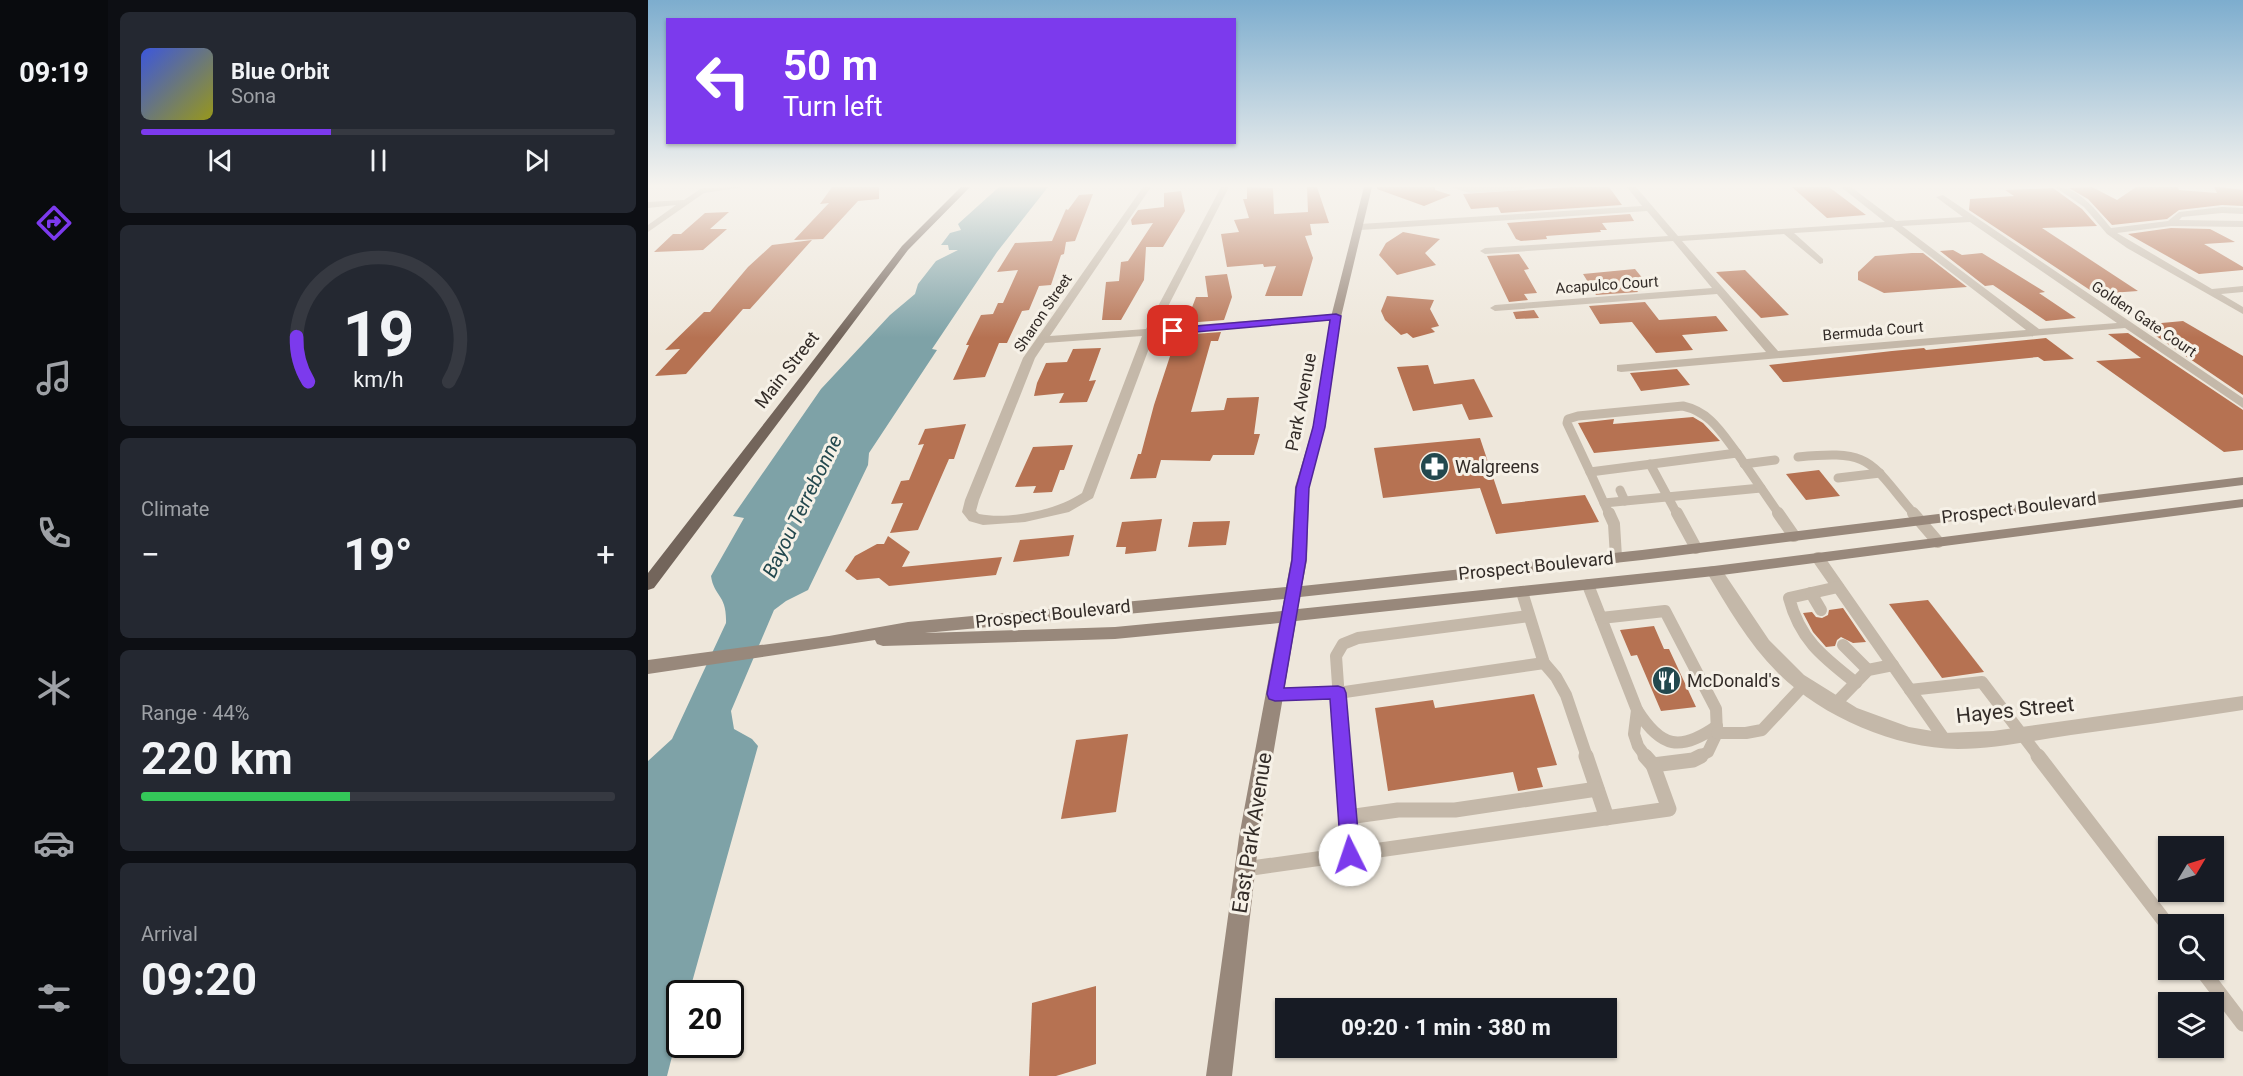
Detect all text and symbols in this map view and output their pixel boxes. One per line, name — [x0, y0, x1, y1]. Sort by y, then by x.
text: 50 m — [783, 41, 878, 90]
icon: left — [684, 42, 762, 120]
text: 09:19 — [19, 57, 89, 89]
text: Blue Orbit — [231, 59, 329, 84]
text: Sona — [231, 84, 276, 108]
text: Turn left — [783, 91, 883, 123]
icon: previous — [204, 144, 237, 177]
icon: pause — [362, 144, 395, 177]
icon: next — [520, 144, 553, 177]
icon: directions — [33, 202, 75, 244]
street label: Sharon Street — [1010, 270, 1076, 356]
street label: Acapulco Court — [1555, 272, 1659, 298]
street label: Golden Gate Court — [2088, 277, 2200, 361]
text: 19 — [342, 298, 414, 371]
pin — [1147, 305, 1198, 356]
icon: arrive — [1156, 314, 1189, 347]
street label: Bermuda Court — [1822, 318, 1924, 344]
street label: Main Street — [750, 327, 823, 412]
street label: Park Avenue — [1281, 351, 1320, 453]
icon: music — [33, 357, 75, 399]
text: km/h — [353, 368, 403, 393]
water label: Bayou Terrebonne — [757, 431, 847, 581]
pharmacy icon: Walgreens — [1418, 451, 1450, 483]
place label: Walgreens — [1455, 456, 1539, 477]
street label: Prospect Boulevard — [1940, 488, 2098, 527]
text: Climate — [141, 497, 209, 521]
icon: phone — [33, 512, 75, 554]
text: 19° — [343, 528, 413, 581]
text: − — [141, 535, 160, 574]
text: + — [596, 535, 615, 574]
street label: Prospect Boulevard — [1457, 547, 1615, 584]
street label: Prospect Boulevard — [974, 595, 1132, 632]
restaurant icon: McDonald's — [1650, 665, 1682, 697]
icon: climate — [33, 667, 75, 709]
place label: McDonald's — [1687, 670, 1780, 691]
street label: Hayes Street — [1955, 692, 2075, 728]
text: Range · 44% — [141, 701, 249, 725]
text: 220 km — [141, 732, 293, 785]
street label: East Park Avenue — [1227, 751, 1277, 915]
icon: car — [33, 822, 75, 864]
position arrow — [1318, 823, 1382, 887]
north arrow — [2158, 836, 2224, 902]
map controls — [2158, 836, 2224, 1058]
button: search — [2158, 914, 2224, 980]
text: Arrival — [141, 922, 198, 946]
text: 09:20 — [141, 953, 257, 1006]
icon: filters — [33, 977, 75, 1019]
speed limit sign: 20 — [666, 980, 744, 1058]
button: layers — [2158, 992, 2224, 1058]
text: 09:20 · 1 min · 380 m — [1341, 1015, 1551, 1040]

